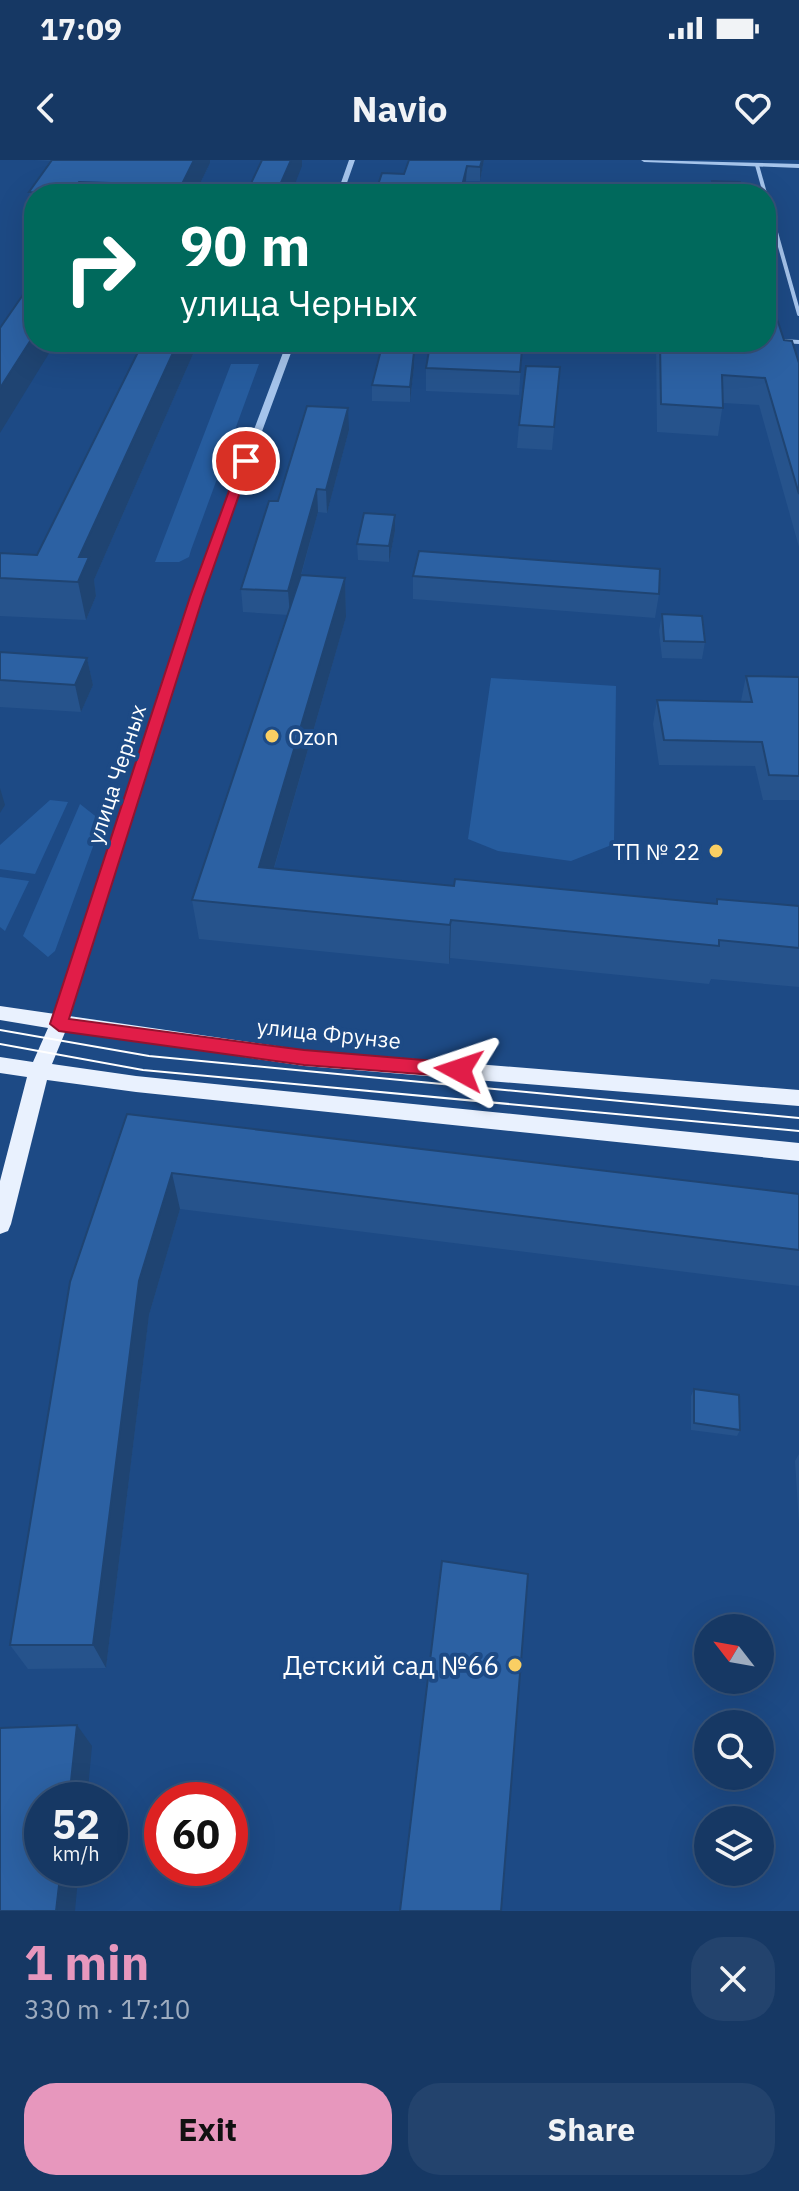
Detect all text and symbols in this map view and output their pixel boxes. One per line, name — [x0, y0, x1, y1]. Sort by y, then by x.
text: 17:09 — [40, 9, 122, 48]
text: Navio — [351, 85, 448, 132]
icon: back — [24, 86, 68, 130]
icon: heart — [731, 86, 775, 130]
text: 90 m — [180, 209, 310, 281]
icon: right — [48, 216, 152, 320]
text: улица Черных — [180, 279, 418, 326]
pin — [212, 427, 280, 495]
icon: arrive — [224, 439, 268, 483]
street label: улица Черных — [80, 700, 152, 848]
place label: Ozon — [288, 722, 338, 751]
marker: Ozon — [263, 727, 281, 745]
place label: ТП № 22 — [613, 837, 700, 866]
marker: ТП № 22 — [707, 842, 725, 860]
street label: улица Фрунзе — [256, 1011, 402, 1055]
position arrow — [417, 1028, 501, 1112]
north arrow — [694, 1614, 774, 1694]
map controls — [694, 1614, 774, 1886]
place label: Детский сад №66 — [283, 1648, 499, 1682]
marker: Детский сад №66 — [506, 1656, 524, 1674]
button: search — [694, 1710, 774, 1790]
speed limit sign: 60 — [144, 1782, 248, 1886]
text: 52 — [52, 1798, 100, 1850]
button: layers — [694, 1806, 774, 1886]
text: km/h — [52, 1840, 100, 1867]
text: 1 min — [24, 1931, 149, 1993]
button: close — [691, 1937, 775, 2021]
text: 330 m · 17:10 — [24, 1992, 190, 2026]
button: Exit — [24, 2083, 392, 2175]
button: Share — [408, 2083, 775, 2175]

